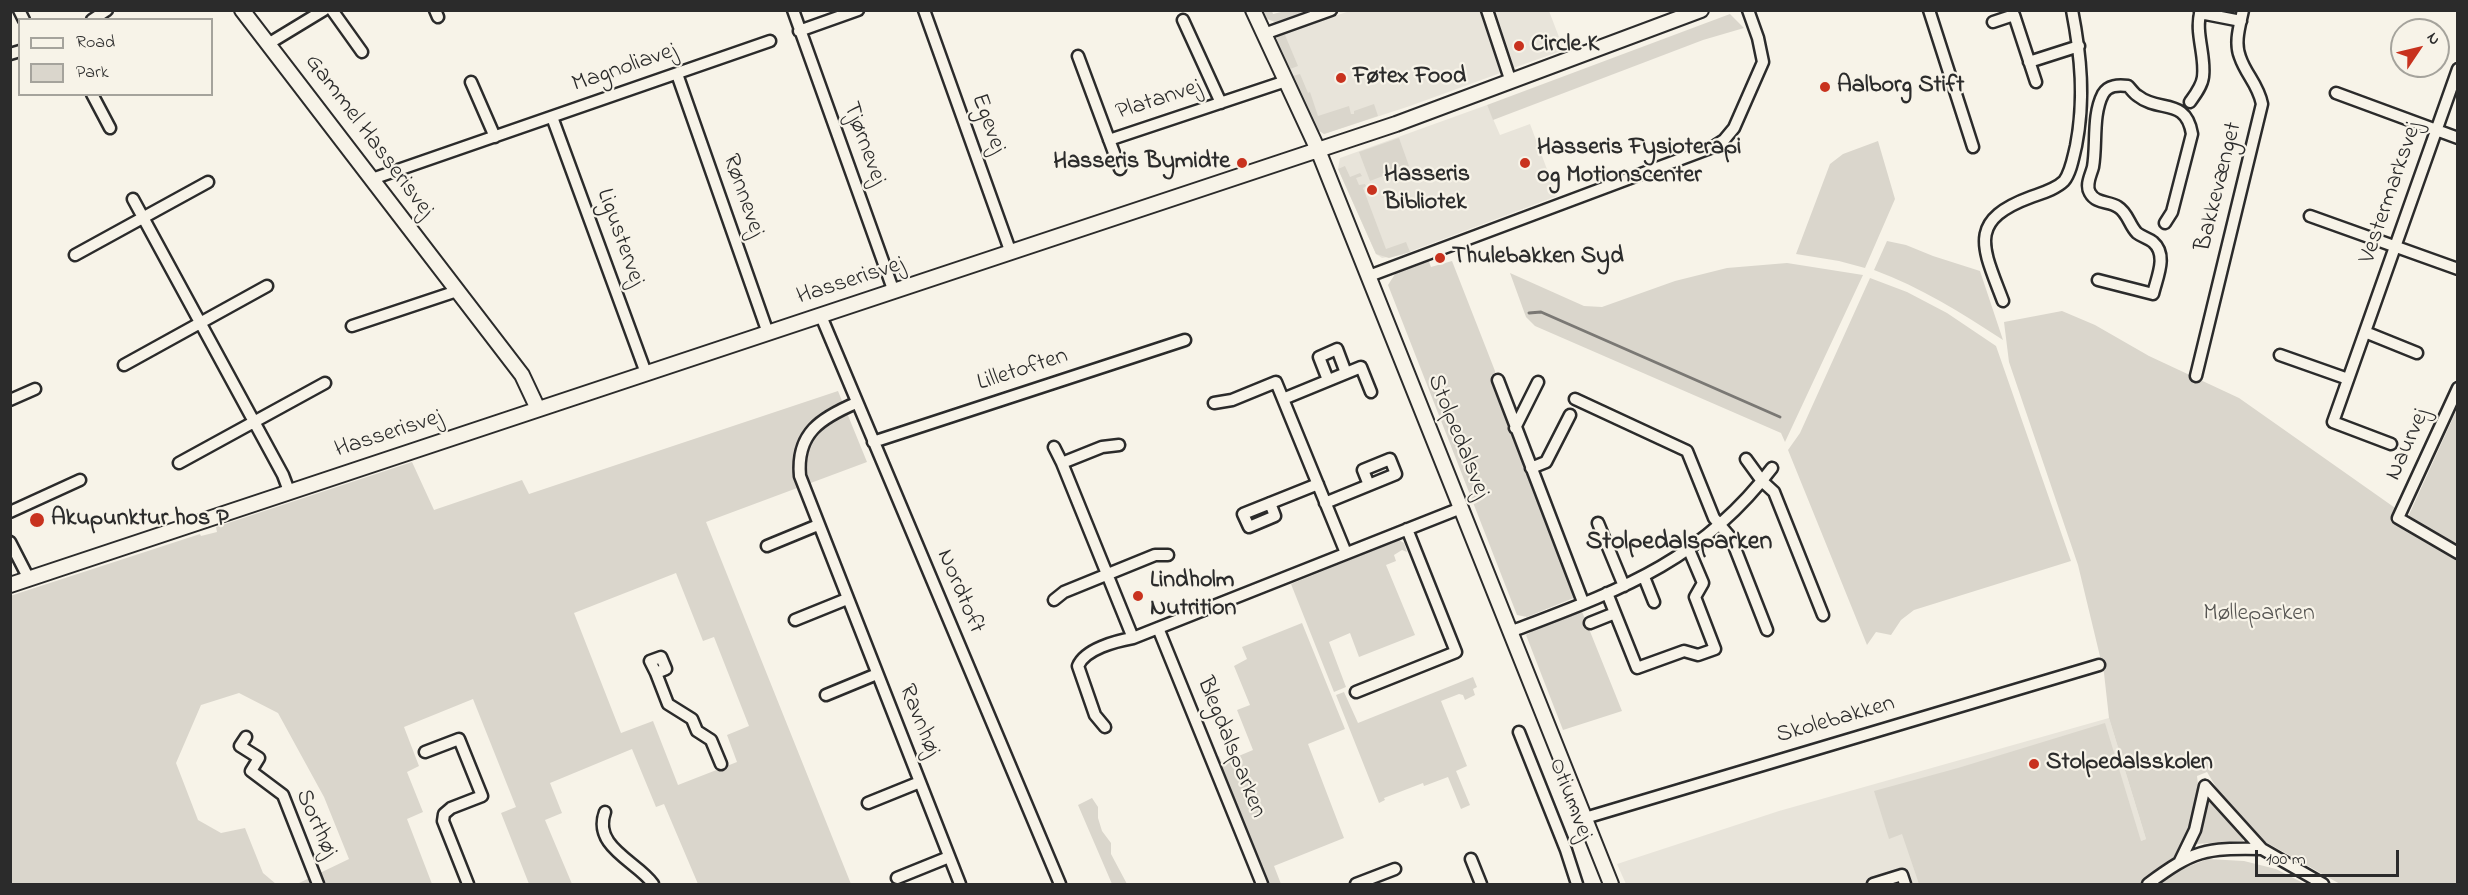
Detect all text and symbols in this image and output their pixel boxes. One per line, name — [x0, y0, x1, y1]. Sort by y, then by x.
legend — [18, 18, 213, 96]
north arrow — [2390, 18, 2450, 78]
text: N — [2420, 28, 2446, 50]
text: Road — [76, 30, 115, 56]
place label: Circle K — [1531, 32, 1599, 60]
street label: Magnoliavej — [569, 38, 681, 100]
marker: Circle K — [1512, 39, 1526, 53]
street label: Gammel Hasserisvej — [297, 49, 439, 225]
text: Park — [76, 60, 109, 86]
place label: Føtex Food — [1353, 64, 1466, 92]
marker: Føtex Food — [1334, 71, 1348, 85]
place label: Aalborg Stift — [1837, 73, 1964, 101]
street label: Platanvej — [1113, 74, 1205, 128]
marker: Aalborg Stift — [1818, 80, 1832, 94]
street label: Egevej — [963, 90, 1011, 158]
street label: Tjørnevej — [835, 98, 891, 190]
street label: Vestermarksvej — [2354, 118, 2430, 268]
street label: Bakkevænget — [2190, 120, 2250, 254]
place label: Hasseris Fysioterapi og Motionscenter — [1537, 135, 1741, 191]
place label: Hasseris Bymidte — [1053, 149, 1230, 177]
street label: Rønnevej — [714, 151, 770, 241]
marker: Hasseris Bymidte — [1235, 156, 1249, 170]
marker: Hasseris Fysioterapi og Motionscenter — [1518, 156, 1532, 170]
place label: Hasseris Bibliotek — [1384, 162, 1470, 218]
marker: Hasseris Bibliotek — [1365, 183, 1379, 197]
street label: Ligustervej — [588, 185, 650, 291]
place label: Thulebakken Syd — [1452, 244, 1624, 272]
street label: Hasserisvej — [793, 251, 909, 313]
marker: Thulebakken Syd — [1433, 251, 1447, 265]
street label: Lilletoften — [974, 343, 1072, 399]
street label: Stolpedalsvej — [1419, 371, 1495, 503]
street label: Hasserisvej — [331, 404, 447, 466]
street label: Naurvej — [2380, 405, 2438, 485]
place label: Akupunktur hos P — [51, 506, 229, 534]
marker: Akupunktur hos P — [28, 511, 46, 529]
district label: Stolpedalsparken — [1586, 528, 1772, 560]
street label: Nordtoft — [928, 546, 990, 638]
place label: Lindholm Nutrition — [1150, 568, 1236, 624]
marker: Lindholm Nutrition — [1131, 589, 1145, 603]
park label: Mølleparken — [2203, 601, 2315, 629]
street label: Blegdalsparken — [1189, 673, 1271, 823]
street label: Ravnhøj — [891, 681, 945, 761]
street label: Skolebakken — [1774, 690, 1898, 752]
place label: Stolpedalsskolen — [2046, 750, 2213, 778]
street label: Otiumvej — [1540, 755, 1598, 845]
marker: Stolpedalsskolen — [2027, 757, 2041, 771]
street label: Sorthøj — [287, 785, 343, 863]
scale bar — [2258, 838, 2402, 876]
text: 100 m — [2266, 847, 2306, 873]

